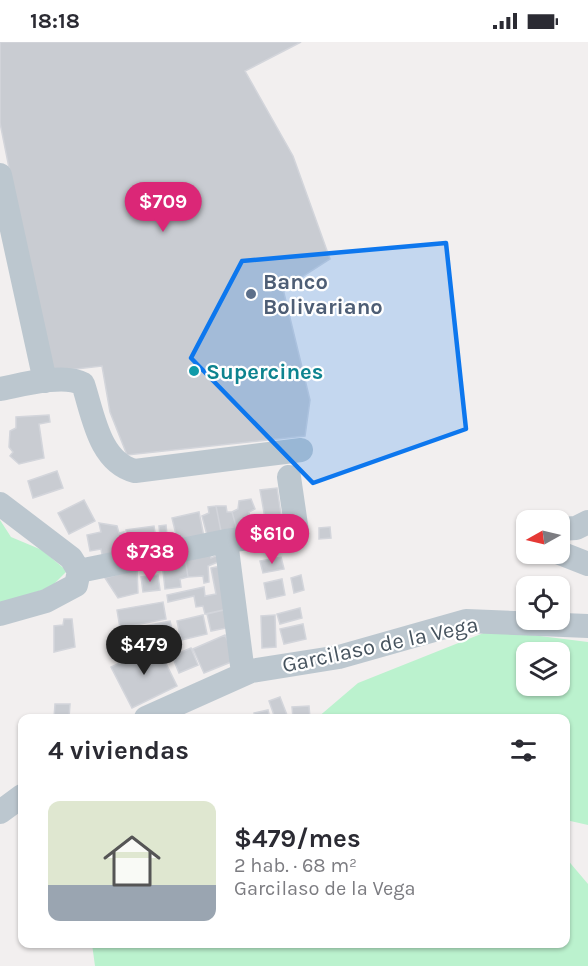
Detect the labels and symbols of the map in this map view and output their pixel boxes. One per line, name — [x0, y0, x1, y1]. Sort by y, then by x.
pin: $709 — [127, 182, 199, 233]
place label: Banco Bolivariano — [263, 269, 383, 320]
marker: Banco Bolivariano — [244, 287, 258, 301]
place label: Supercines — [206, 359, 323, 385]
marker: Supercines — [187, 364, 201, 378]
north arrow — [516, 510, 570, 564]
pin: $610 — [236, 514, 308, 565]
pin: $738 — [114, 532, 186, 583]
street label: Garcilaso de la Vega — [280, 611, 481, 678]
pin: $479 — [108, 625, 180, 676]

